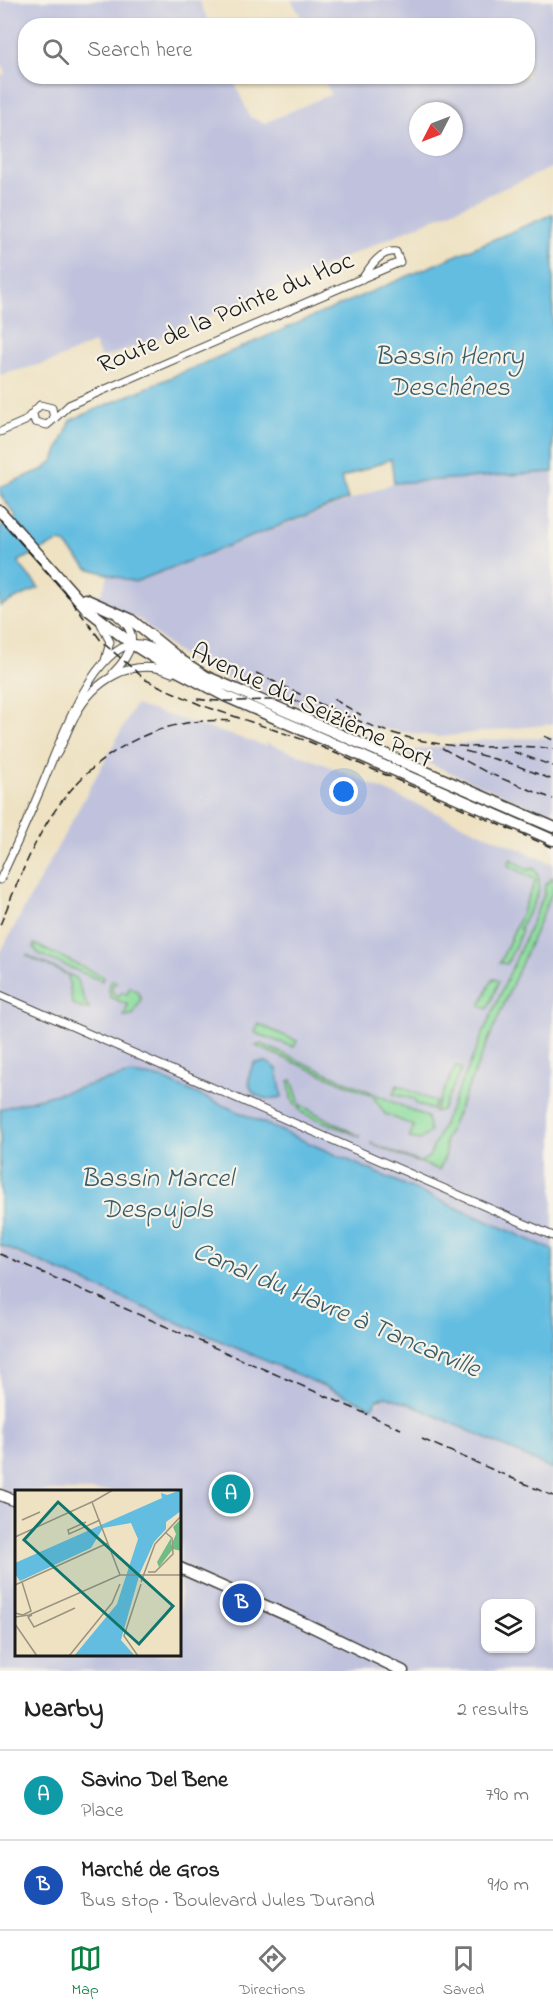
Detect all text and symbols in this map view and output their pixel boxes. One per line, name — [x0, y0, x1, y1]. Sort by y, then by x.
search box — [18, 18, 535, 84]
icon: search — [39, 35, 72, 68]
text: Search here — [87, 35, 192, 67]
north arrow — [409, 102, 463, 156]
street label: Route de la Pointe du Hoc — [92, 243, 360, 385]
water label: Bassin Henry Deschênes — [374, 338, 525, 408]
street label: Avenue du Seizième Port — [184, 634, 438, 780]
your location — [329, 777, 358, 806]
water label: Bassin Marcel Despujols — [80, 1160, 237, 1230]
water label: Canal du Havre à Tancarville — [186, 1233, 488, 1390]
pin: A — [212, 1472, 250, 1516]
inset map — [15, 1490, 182, 1656]
pin: B — [222, 1580, 262, 1626]
map controls — [481, 1599, 535, 1653]
button: layers — [481, 1599, 535, 1653]
text: Nearby — [24, 1691, 103, 1729]
text: 2 results — [457, 1696, 529, 1725]
text: Savino Del Bene — [81, 1765, 228, 1797]
text: A — [37, 1781, 50, 1810]
text: 790 m — [486, 1781, 529, 1810]
text: Place — [81, 1797, 123, 1826]
text: Marché de Gros — [81, 1855, 220, 1887]
text: B — [37, 1871, 50, 1900]
text: 910 m — [487, 1871, 529, 1900]
text: Bus stop · Boulevard Jules Durand — [81, 1887, 375, 1916]
tab: Map — [69, 1942, 102, 2002]
tab: Directions — [239, 1942, 305, 2002]
tab: Saved — [443, 1942, 484, 2002]

